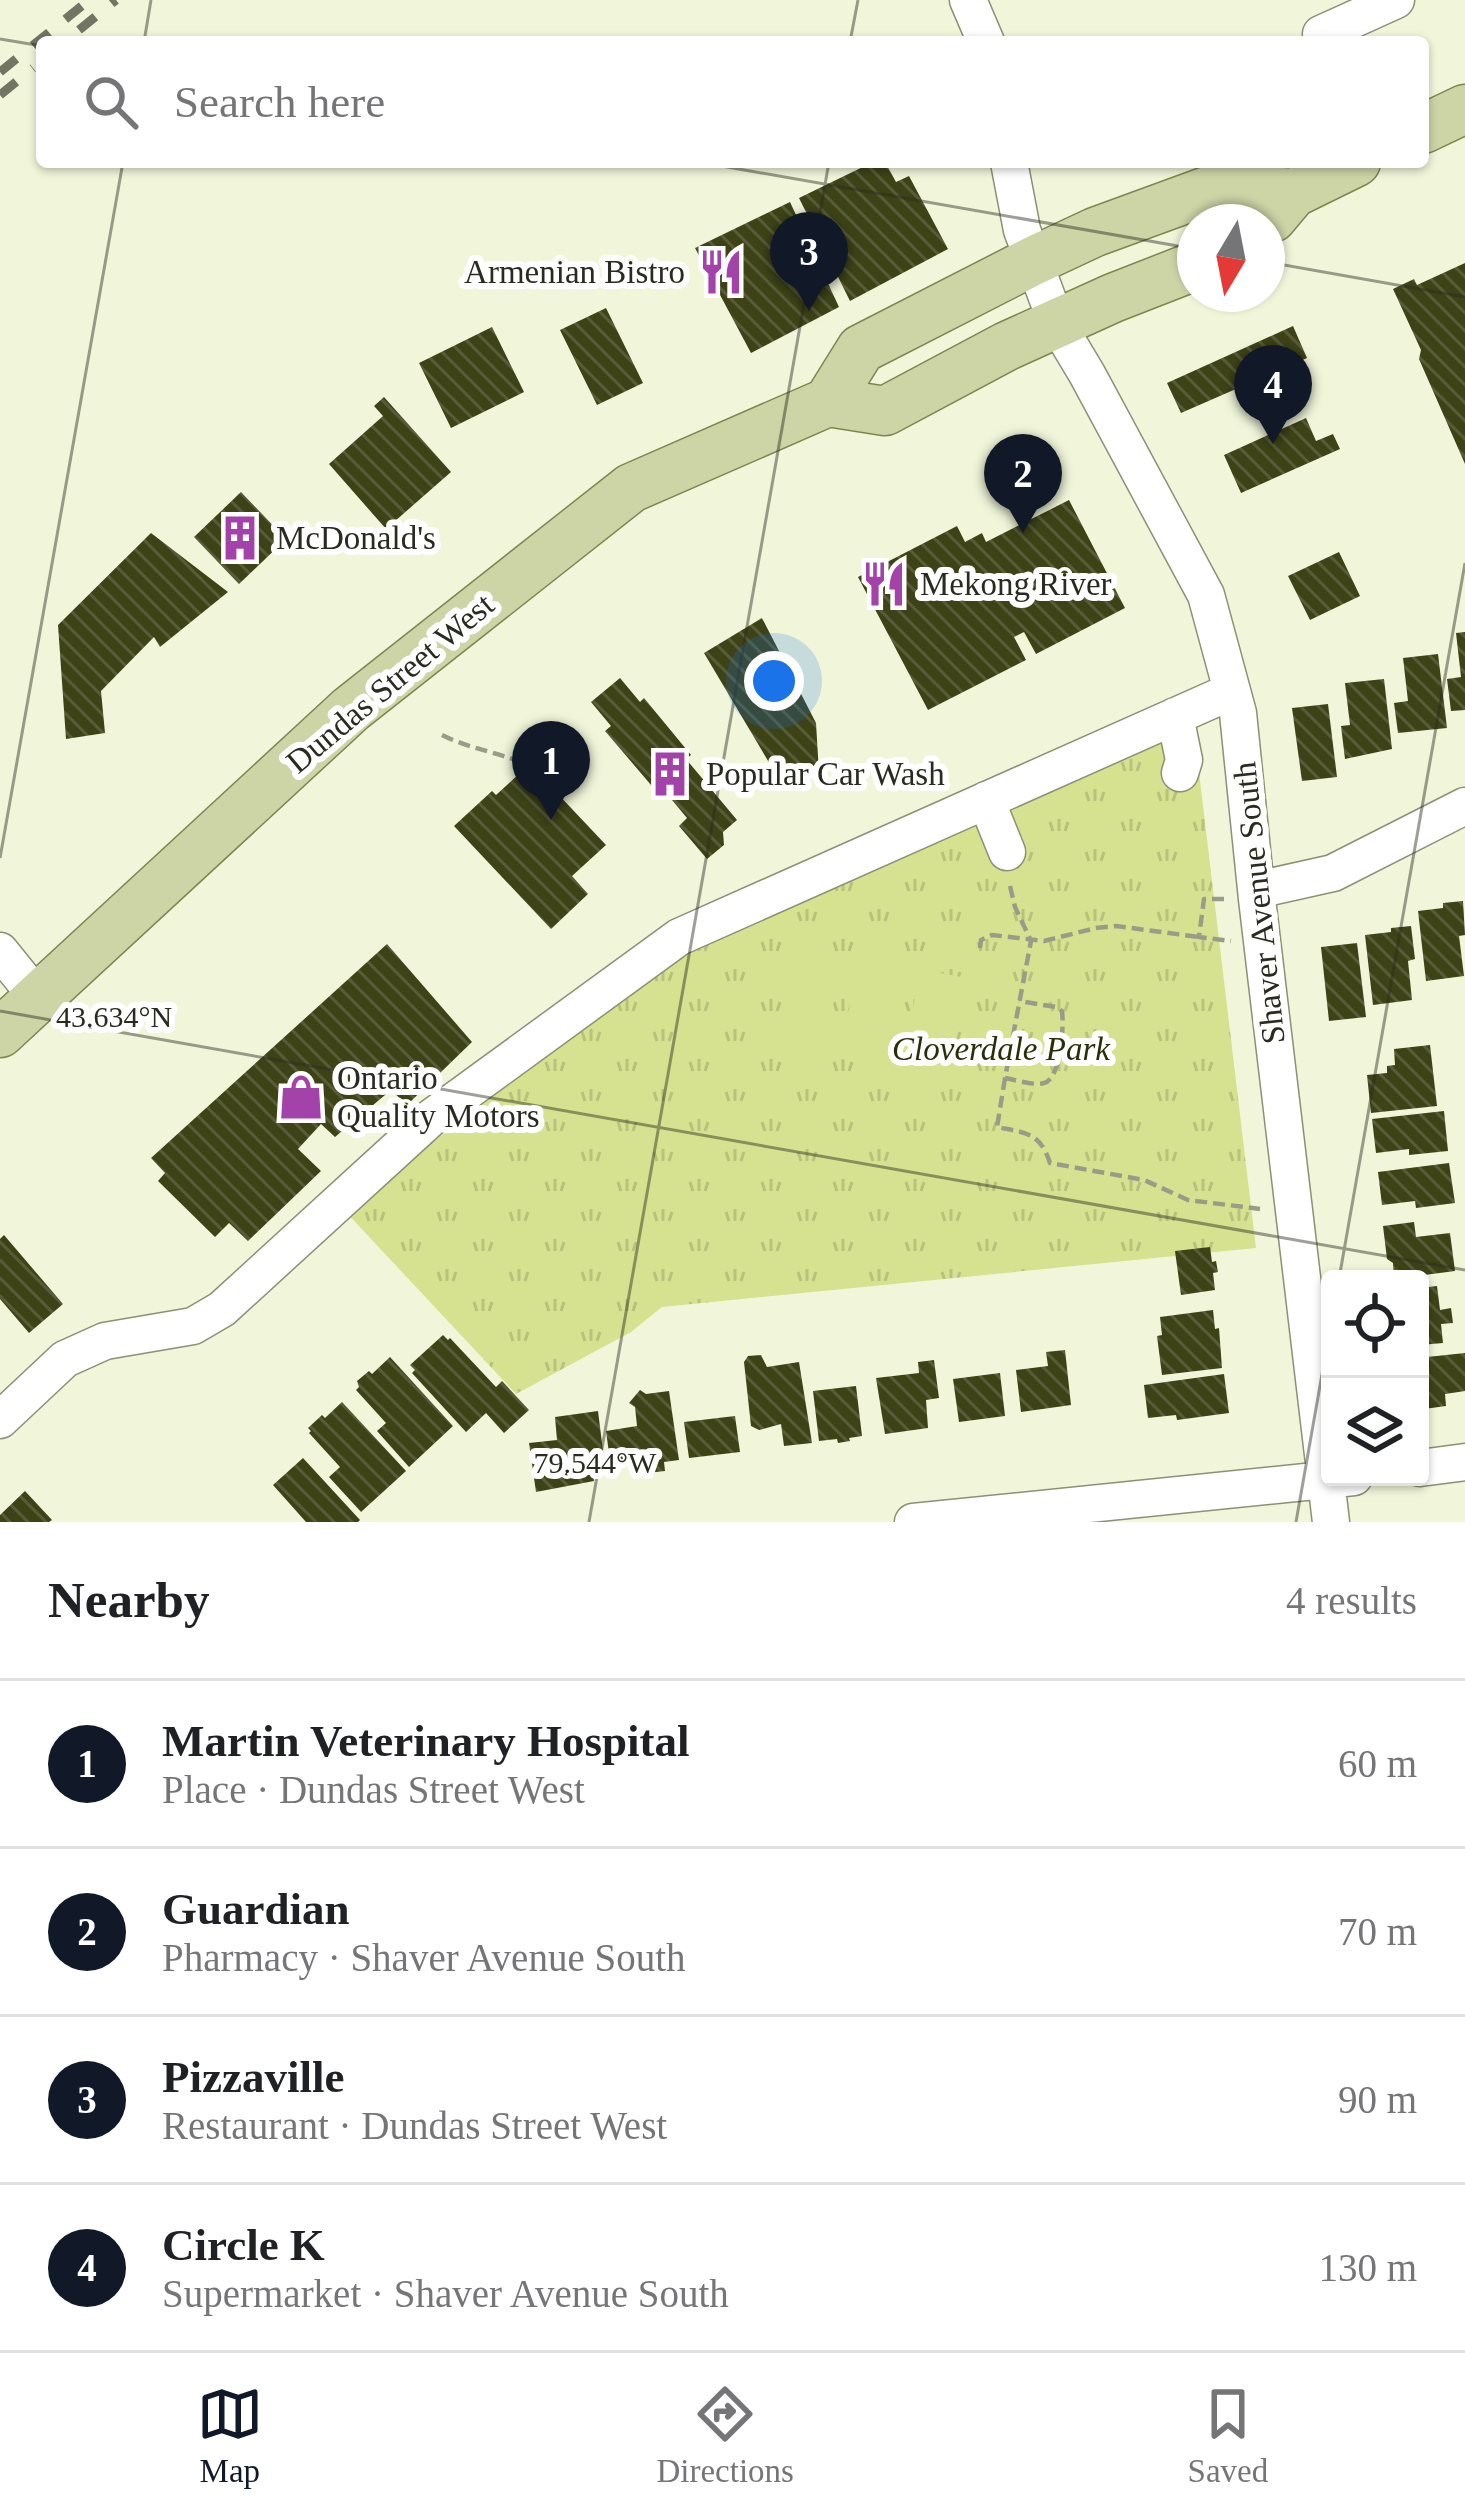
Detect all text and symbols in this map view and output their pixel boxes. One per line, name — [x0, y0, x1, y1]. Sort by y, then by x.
search box — [36, 36, 1429, 168]
icon: search — [78, 69, 144, 135]
text: Search here — [174, 77, 385, 127]
north arrow — [1177, 204, 1285, 312]
pin: 3 — [770, 212, 848, 311]
restaurant icon: Armenian Bistro — [696, 247, 746, 297]
place label: Armenian Bistro — [464, 254, 685, 290]
pin: 4 — [1234, 345, 1312, 444]
pin: 2 — [984, 434, 1062, 533]
building icon: McDonald's — [215, 513, 265, 563]
place label: McDonald's — [276, 520, 436, 556]
restaurant icon: Mekong River — [859, 559, 909, 609]
place label: Mekong River — [920, 566, 1112, 602]
street label: Dundas Street West — [279, 586, 501, 780]
your location — [744, 651, 804, 711]
pin: 1 — [512, 721, 590, 820]
building icon: Popular Car Wash — [645, 749, 695, 799]
place label: Popular Car Wash — [706, 756, 945, 792]
street label: Shaver Avenue South — [1226, 760, 1292, 1046]
text: 43.634°N — [56, 1000, 172, 1033]
park label: Cloverdale Park — [892, 1031, 1111, 1067]
place label: Ontario Quality Motors — [337, 1060, 540, 1134]
shop icon: Ontario Quality Motors — [276, 1072, 326, 1122]
map controls — [1321, 1270, 1429, 1486]
button: locate — [1321, 1270, 1429, 1378]
button: layers — [1321, 1378, 1429, 1486]
text: 79.544°W — [534, 1446, 657, 1479]
text: Nearby — [48, 1572, 209, 1628]
text: 4 results — [1286, 1579, 1417, 1622]
text: Martin Veterinary Hospital — [162, 1716, 689, 1766]
text: 1 — [77, 1742, 97, 1785]
text: 60 m — [1338, 1742, 1417, 1785]
text: Place · Dundas Street West — [162, 1768, 585, 1811]
text: Guardian — [162, 1884, 350, 1934]
text: 2 — [77, 1910, 97, 1953]
text: 70 m — [1338, 1910, 1417, 1953]
text: Pharmacy · Shaver Avenue South — [162, 1936, 686, 1979]
text: Pizzaville — [162, 2052, 344, 2102]
text: 3 — [77, 2078, 97, 2121]
text: 90 m — [1338, 2078, 1417, 2121]
text: Restaurant · Dundas Street West — [162, 2104, 667, 2147]
text: Circle K — [162, 2220, 325, 2270]
text: 4 — [77, 2246, 97, 2289]
text: 130 m — [1318, 2246, 1417, 2289]
text: Supermarket · Shaver Avenue South — [162, 2272, 729, 2315]
tab: Map — [197, 2381, 263, 2490]
tab: Directions — [656, 2381, 794, 2490]
tab: Saved — [1188, 2381, 1268, 2490]

